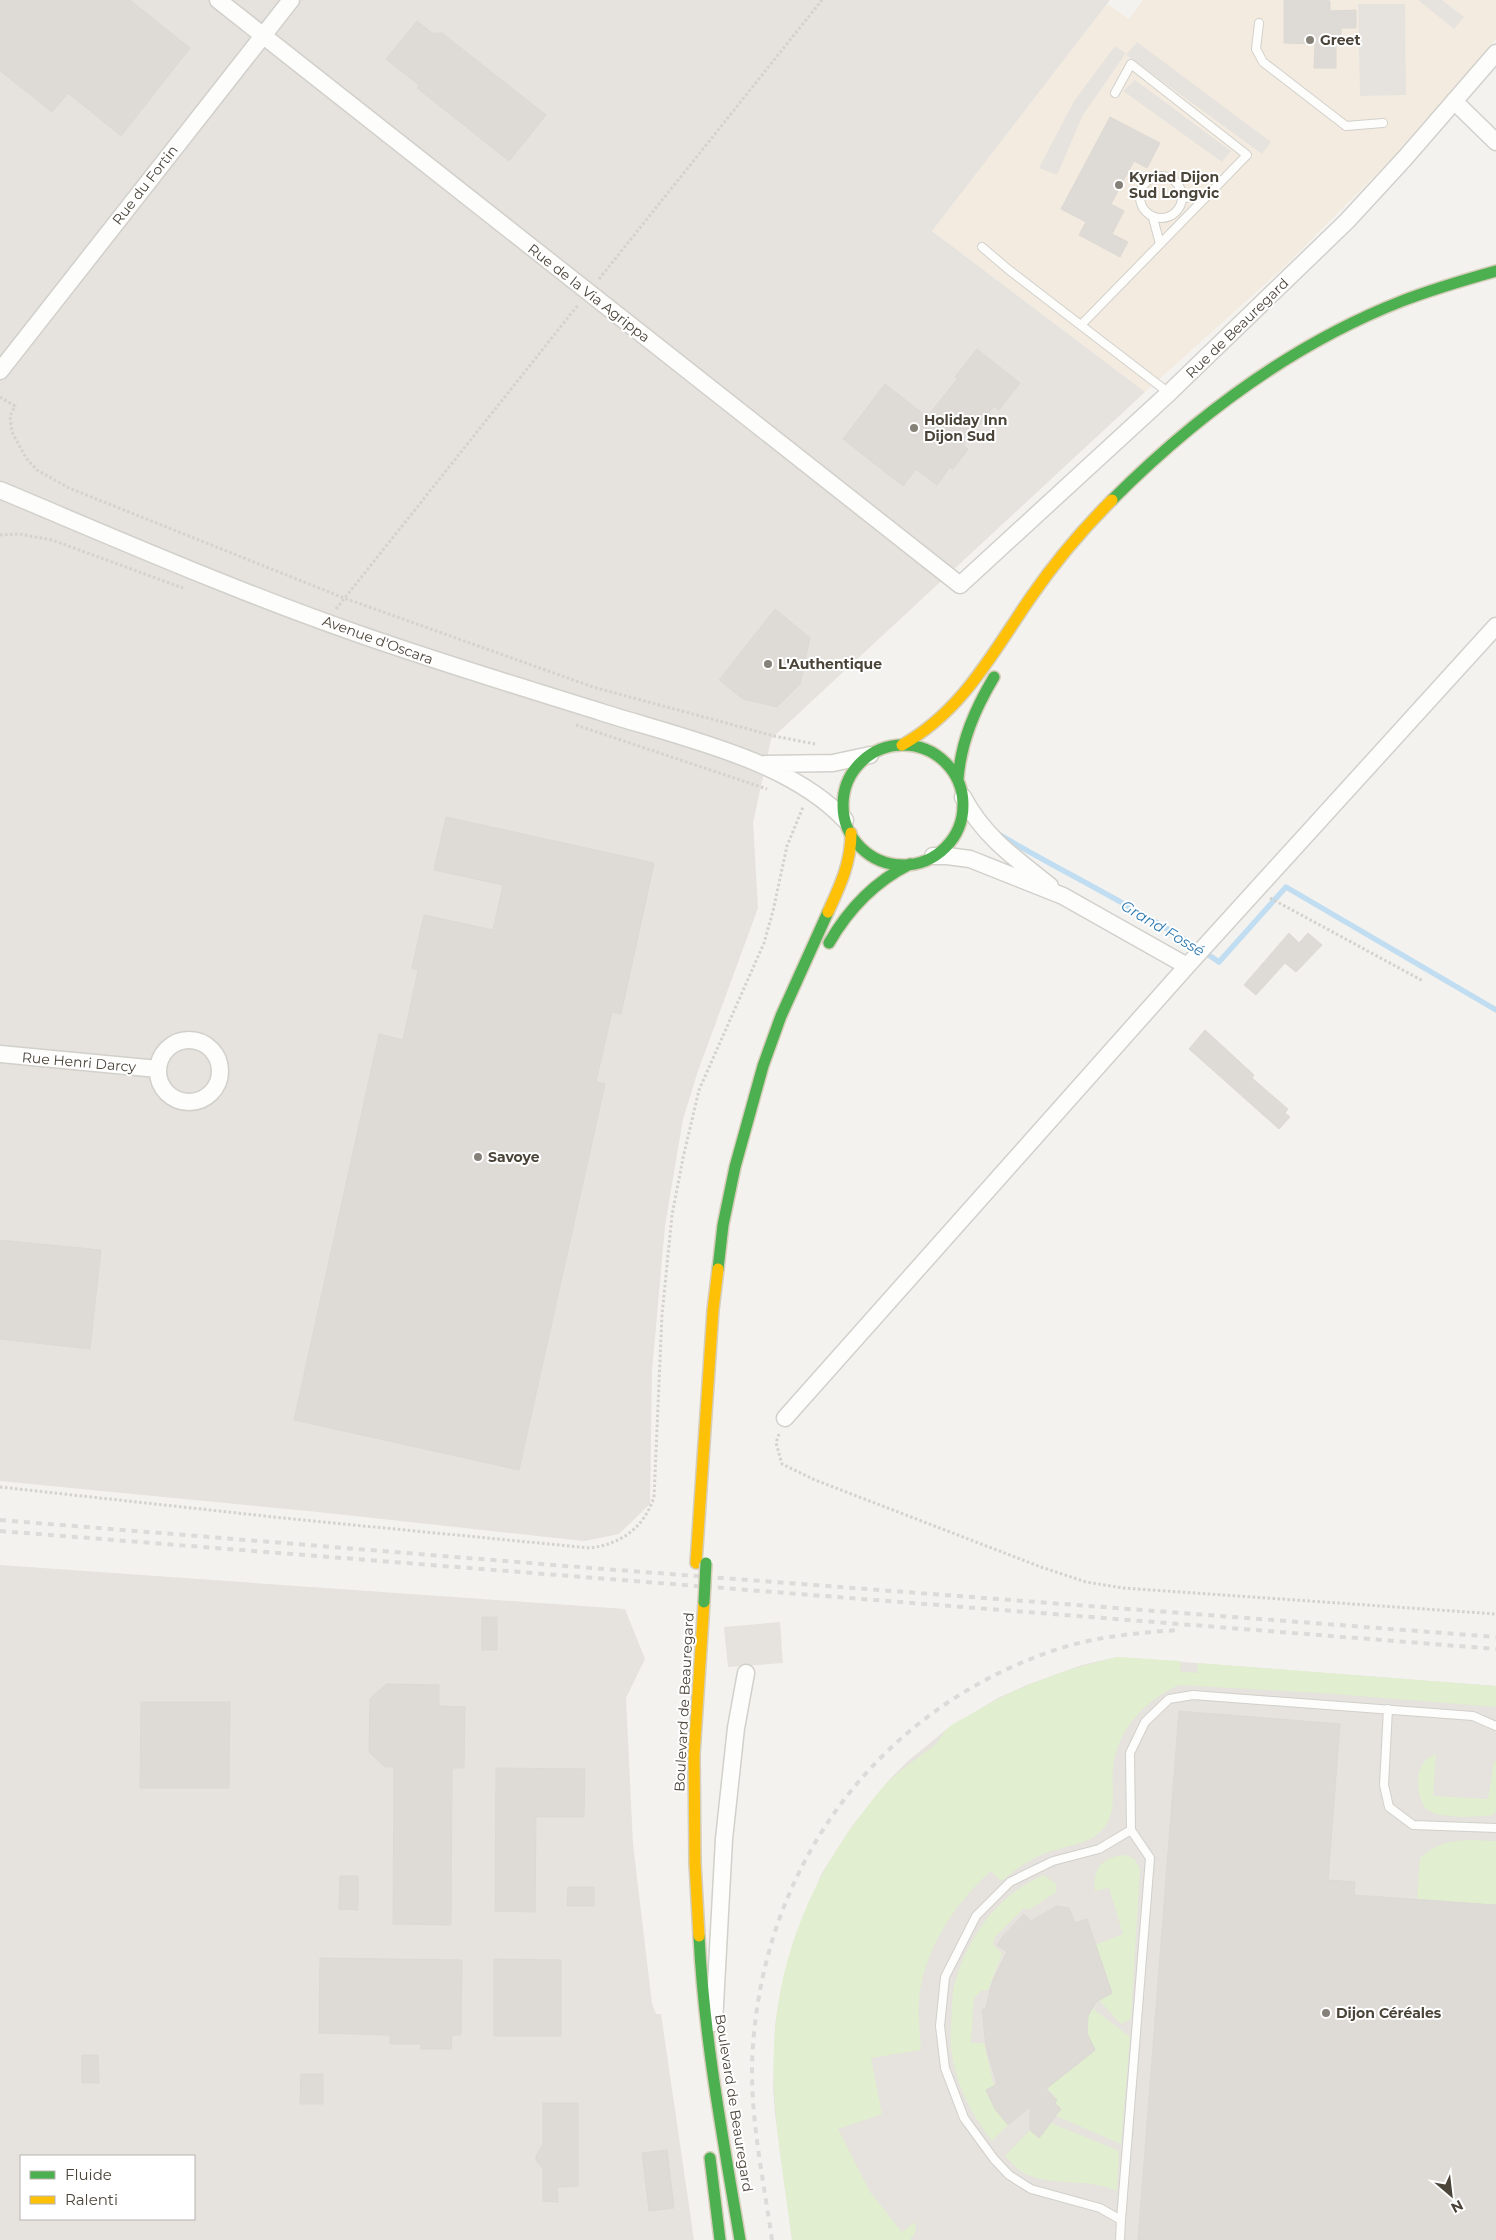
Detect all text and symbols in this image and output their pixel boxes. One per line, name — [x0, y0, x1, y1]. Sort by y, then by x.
place label: Greet — [1320, 31, 1360, 49]
marker: Greet — [1304, 34, 1316, 46]
street label: Rue du Fortin — [108, 141, 182, 229]
place label: Kyriad Dijon Sud Longvic — [1129, 168, 1220, 202]
marker: Kyriad Dijon Sud Longvic — [1113, 179, 1125, 191]
street label: Rue de la Via Agrippa — [524, 240, 654, 346]
street label: Rue de Beauregard — [1182, 274, 1292, 382]
place label: Holiday Inn Dijon Sud — [924, 411, 1007, 445]
marker: Holiday Inn Dijon Sud — [908, 422, 920, 434]
street label: Avenue d'Oscara — [320, 612, 436, 668]
place label: L'Authentique — [778, 655, 882, 673]
marker: L'Authentique — [762, 658, 774, 670]
water label: Grand Fossé — [1118, 896, 1208, 960]
street label: Rue Henri Darcy — [21, 1048, 137, 1076]
place label: Savoye — [488, 1148, 540, 1166]
marker: Savoye — [472, 1151, 484, 1163]
street label: Boulevard de Beauregard — [670, 1612, 698, 1792]
place label: Dijon Céréales — [1336, 2004, 1442, 2022]
marker: Dijon Céréales — [1320, 2007, 1332, 2019]
street label: Boulevard de Beauregard — [711, 2013, 757, 2193]
legend — [20, 2155, 195, 2220]
text: Fluide — [65, 2165, 112, 2184]
north arrow — [1426, 2170, 1476, 2220]
text: Ralenti — [65, 2190, 118, 2209]
text: N — [1448, 2196, 1466, 2217]

